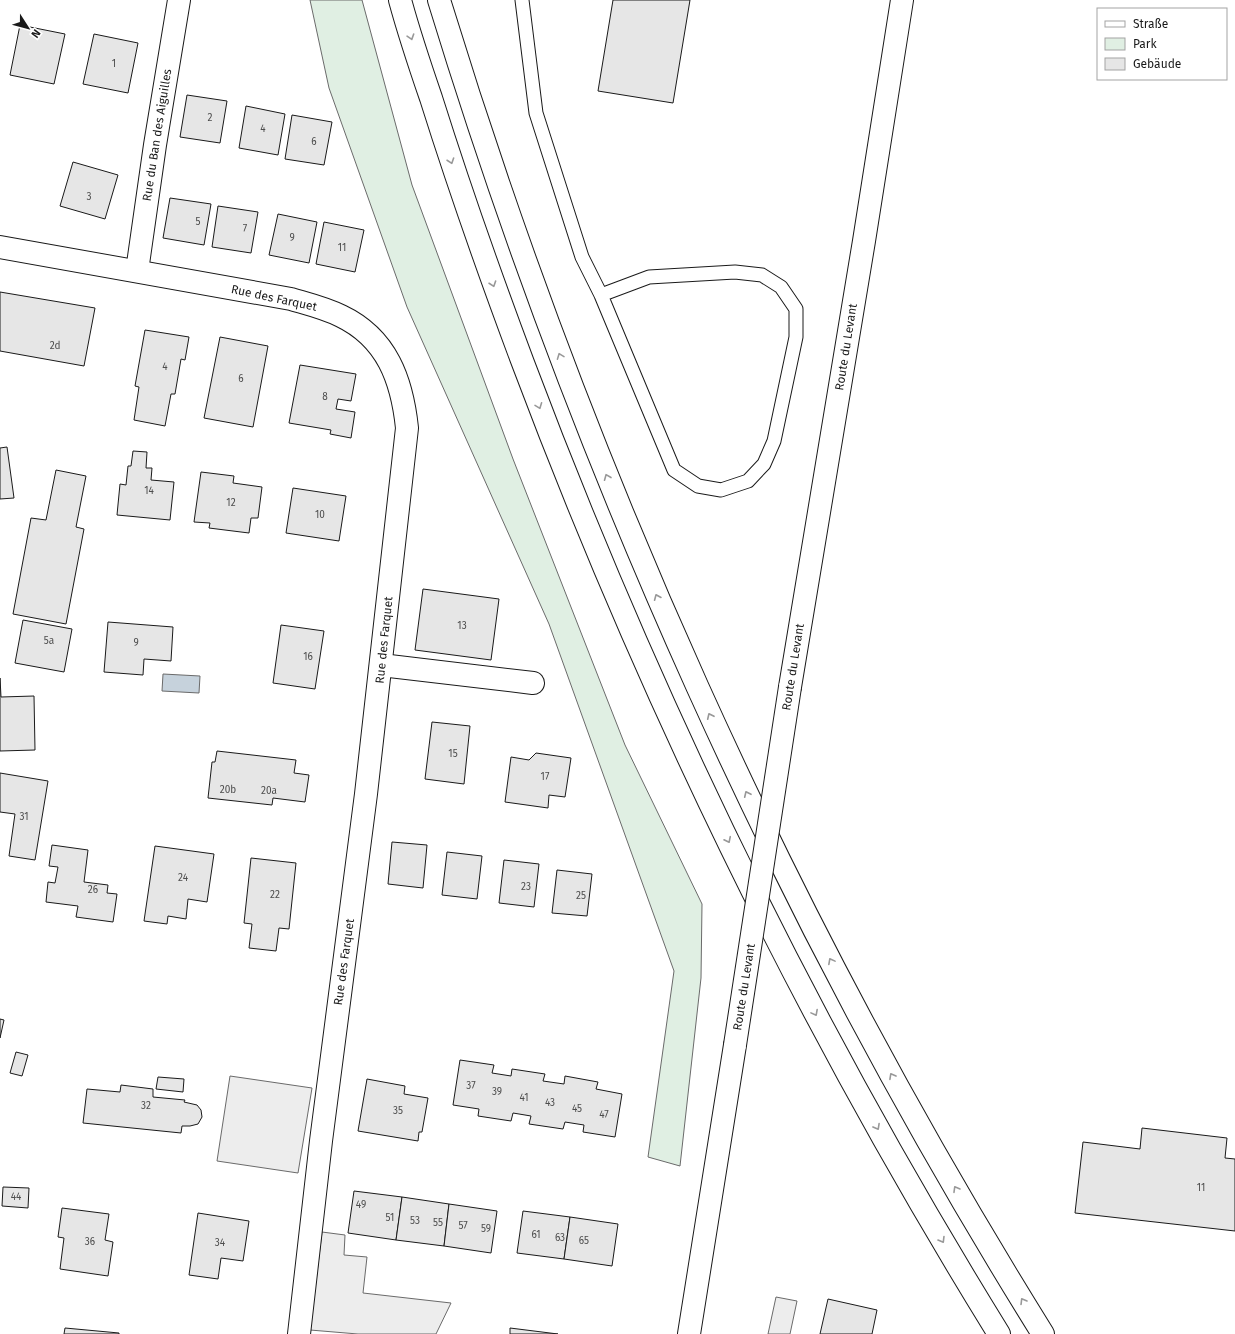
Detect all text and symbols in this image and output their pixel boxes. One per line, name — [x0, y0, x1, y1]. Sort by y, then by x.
north arrow — [8, 8, 48, 48]
legend — [1097, 8, 1227, 80]
text: Straße — [1133, 17, 1168, 31]
text: N — [28, 27, 43, 40]
one-way arrow — [406, 34, 415, 41]
text: Park — [1133, 37, 1157, 51]
text: Gebäude — [1133, 57, 1181, 71]
house number: 1 — [112, 58, 116, 70]
street label: Rue du Ban des Aiguilles — [140, 67, 174, 202]
house number: 2 — [208, 112, 213, 124]
house number: 4 — [260, 123, 266, 135]
house number: 6 — [311, 136, 317, 148]
one-way arrow — [446, 157, 455, 164]
house number: 3 — [87, 191, 92, 203]
house number: 5 — [195, 216, 201, 228]
house number: 7 — [243, 223, 248, 235]
house number: 9 — [289, 232, 295, 244]
house number: 11 — [338, 242, 346, 254]
one-way arrow — [489, 280, 497, 287]
street label: Rue des Farquet — [230, 282, 319, 314]
street label: Route du Levant — [832, 302, 860, 392]
house number: 2d — [50, 340, 60, 352]
one-way arrow — [557, 352, 565, 359]
house number: 4 — [162, 361, 168, 373]
house number: 6 — [238, 373, 244, 385]
house number: 8 — [322, 391, 328, 403]
one-way arrow — [534, 402, 542, 409]
one-way arrow — [604, 473, 612, 480]
house number: 14 — [144, 485, 155, 497]
house number: 12 — [226, 497, 236, 509]
house number: 10 — [315, 509, 325, 521]
one-way arrow — [654, 593, 662, 600]
street label: Rue des Farquet — [372, 595, 396, 684]
house number: 13 — [457, 620, 467, 632]
street label: Route du Levant — [779, 622, 807, 712]
house number: 5a — [44, 635, 54, 647]
house number: 9 — [133, 637, 139, 649]
house number: 16 — [303, 651, 313, 663]
one-way arrow — [707, 712, 715, 720]
house number: 15 — [448, 748, 458, 760]
house number: 17 — [541, 771, 550, 783]
house number: 20b — [220, 784, 236, 796]
house number: 20a — [261, 785, 277, 797]
one-way arrow — [744, 791, 752, 799]
house number: 31 — [19, 811, 29, 823]
one-way arrow — [723, 836, 731, 843]
house number: 24 — [178, 872, 189, 884]
house number: 23 — [521, 881, 531, 893]
house number: 26 — [88, 884, 98, 896]
house number: 22 — [270, 889, 280, 901]
house number: 25 — [576, 890, 586, 902]
street label: Rue des Farquet — [331, 917, 357, 1006]
street label: Route du Levant — [730, 942, 758, 1032]
one-way arrow — [828, 958, 836, 966]
one-way arrow — [811, 1008, 818, 1016]
one-way arrow — [890, 1073, 897, 1080]
house number: 37 — [466, 1080, 476, 1092]
house number: 39 — [492, 1086, 502, 1098]
house number: 41 — [519, 1092, 529, 1104]
house number: 43 — [545, 1097, 555, 1109]
house number: 32 — [141, 1100, 151, 1112]
house number: 45 — [572, 1103, 582, 1115]
house number: 35 — [393, 1105, 403, 1117]
house number: 47 — [599, 1109, 609, 1121]
one-way arrow — [873, 1123, 880, 1130]
house number: 11 — [1197, 1182, 1205, 1194]
one-way arrow — [954, 1186, 961, 1193]
house number: 44 — [11, 1191, 22, 1203]
house number: 49 — [356, 1199, 366, 1211]
house number: 51 — [386, 1212, 394, 1224]
house number: 53 — [410, 1215, 420, 1227]
house number: 55 — [433, 1217, 443, 1229]
house number: 57 — [458, 1220, 468, 1232]
house number: 59 — [481, 1223, 491, 1235]
house number: 61 — [531, 1229, 541, 1241]
house number: 63 — [555, 1232, 565, 1244]
house number: 65 — [579, 1235, 589, 1247]
house number: 36 — [85, 1236, 95, 1248]
one-way arrow — [938, 1236, 945, 1243]
house number: 34 — [215, 1237, 226, 1249]
one-way arrow — [1020, 1298, 1027, 1305]

